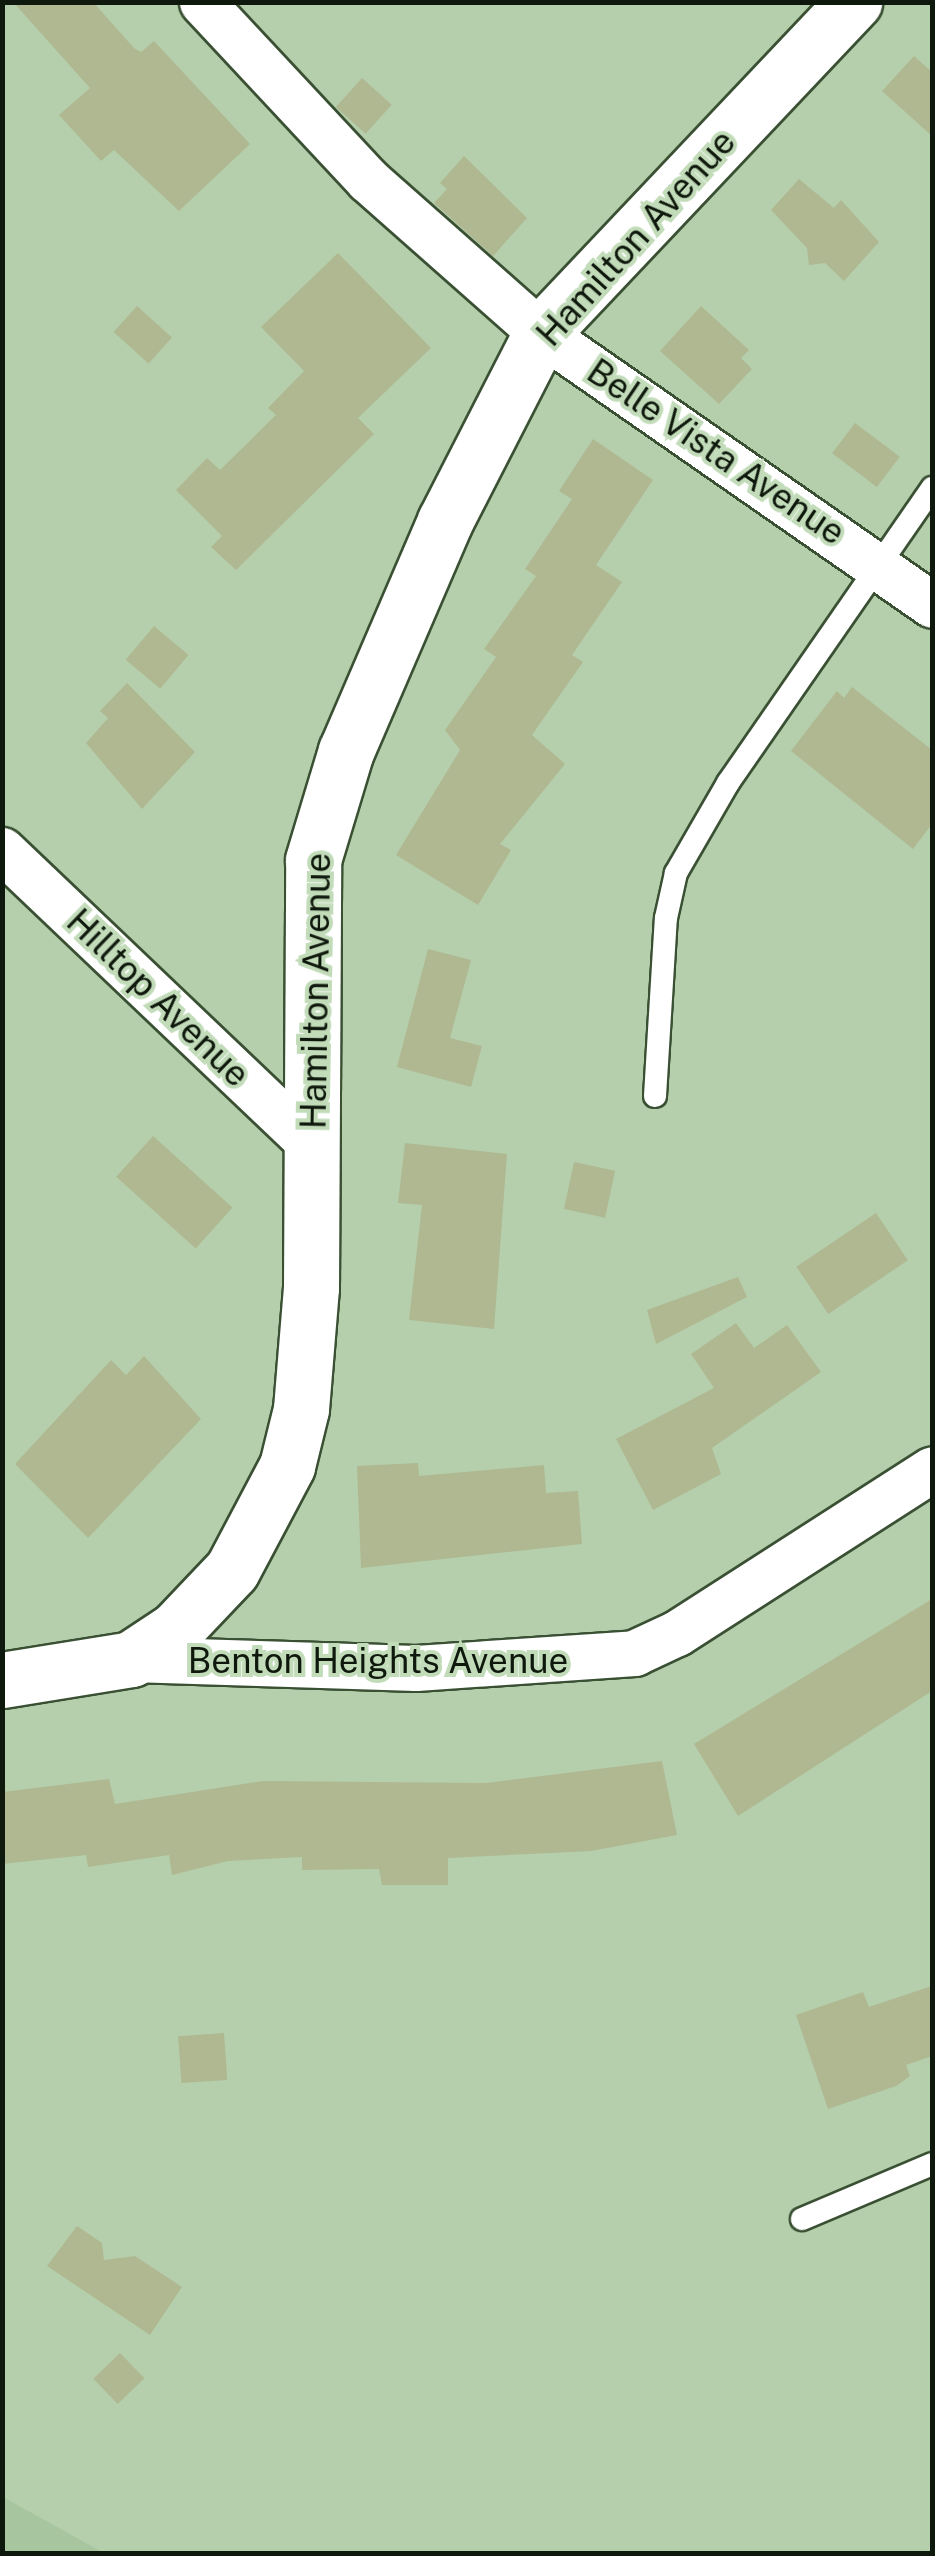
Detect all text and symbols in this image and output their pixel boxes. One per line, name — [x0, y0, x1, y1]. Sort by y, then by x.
street label: Hamilton Avenue — [528, 121, 744, 355]
street label: Belle Vista Avenue — [579, 350, 853, 554]
street label: Hamilton Avenue — [293, 852, 339, 1130]
street label: Hilltop Avenue — [58, 900, 258, 1096]
street label: Benton Heights Avenue — [188, 1640, 568, 1682]

